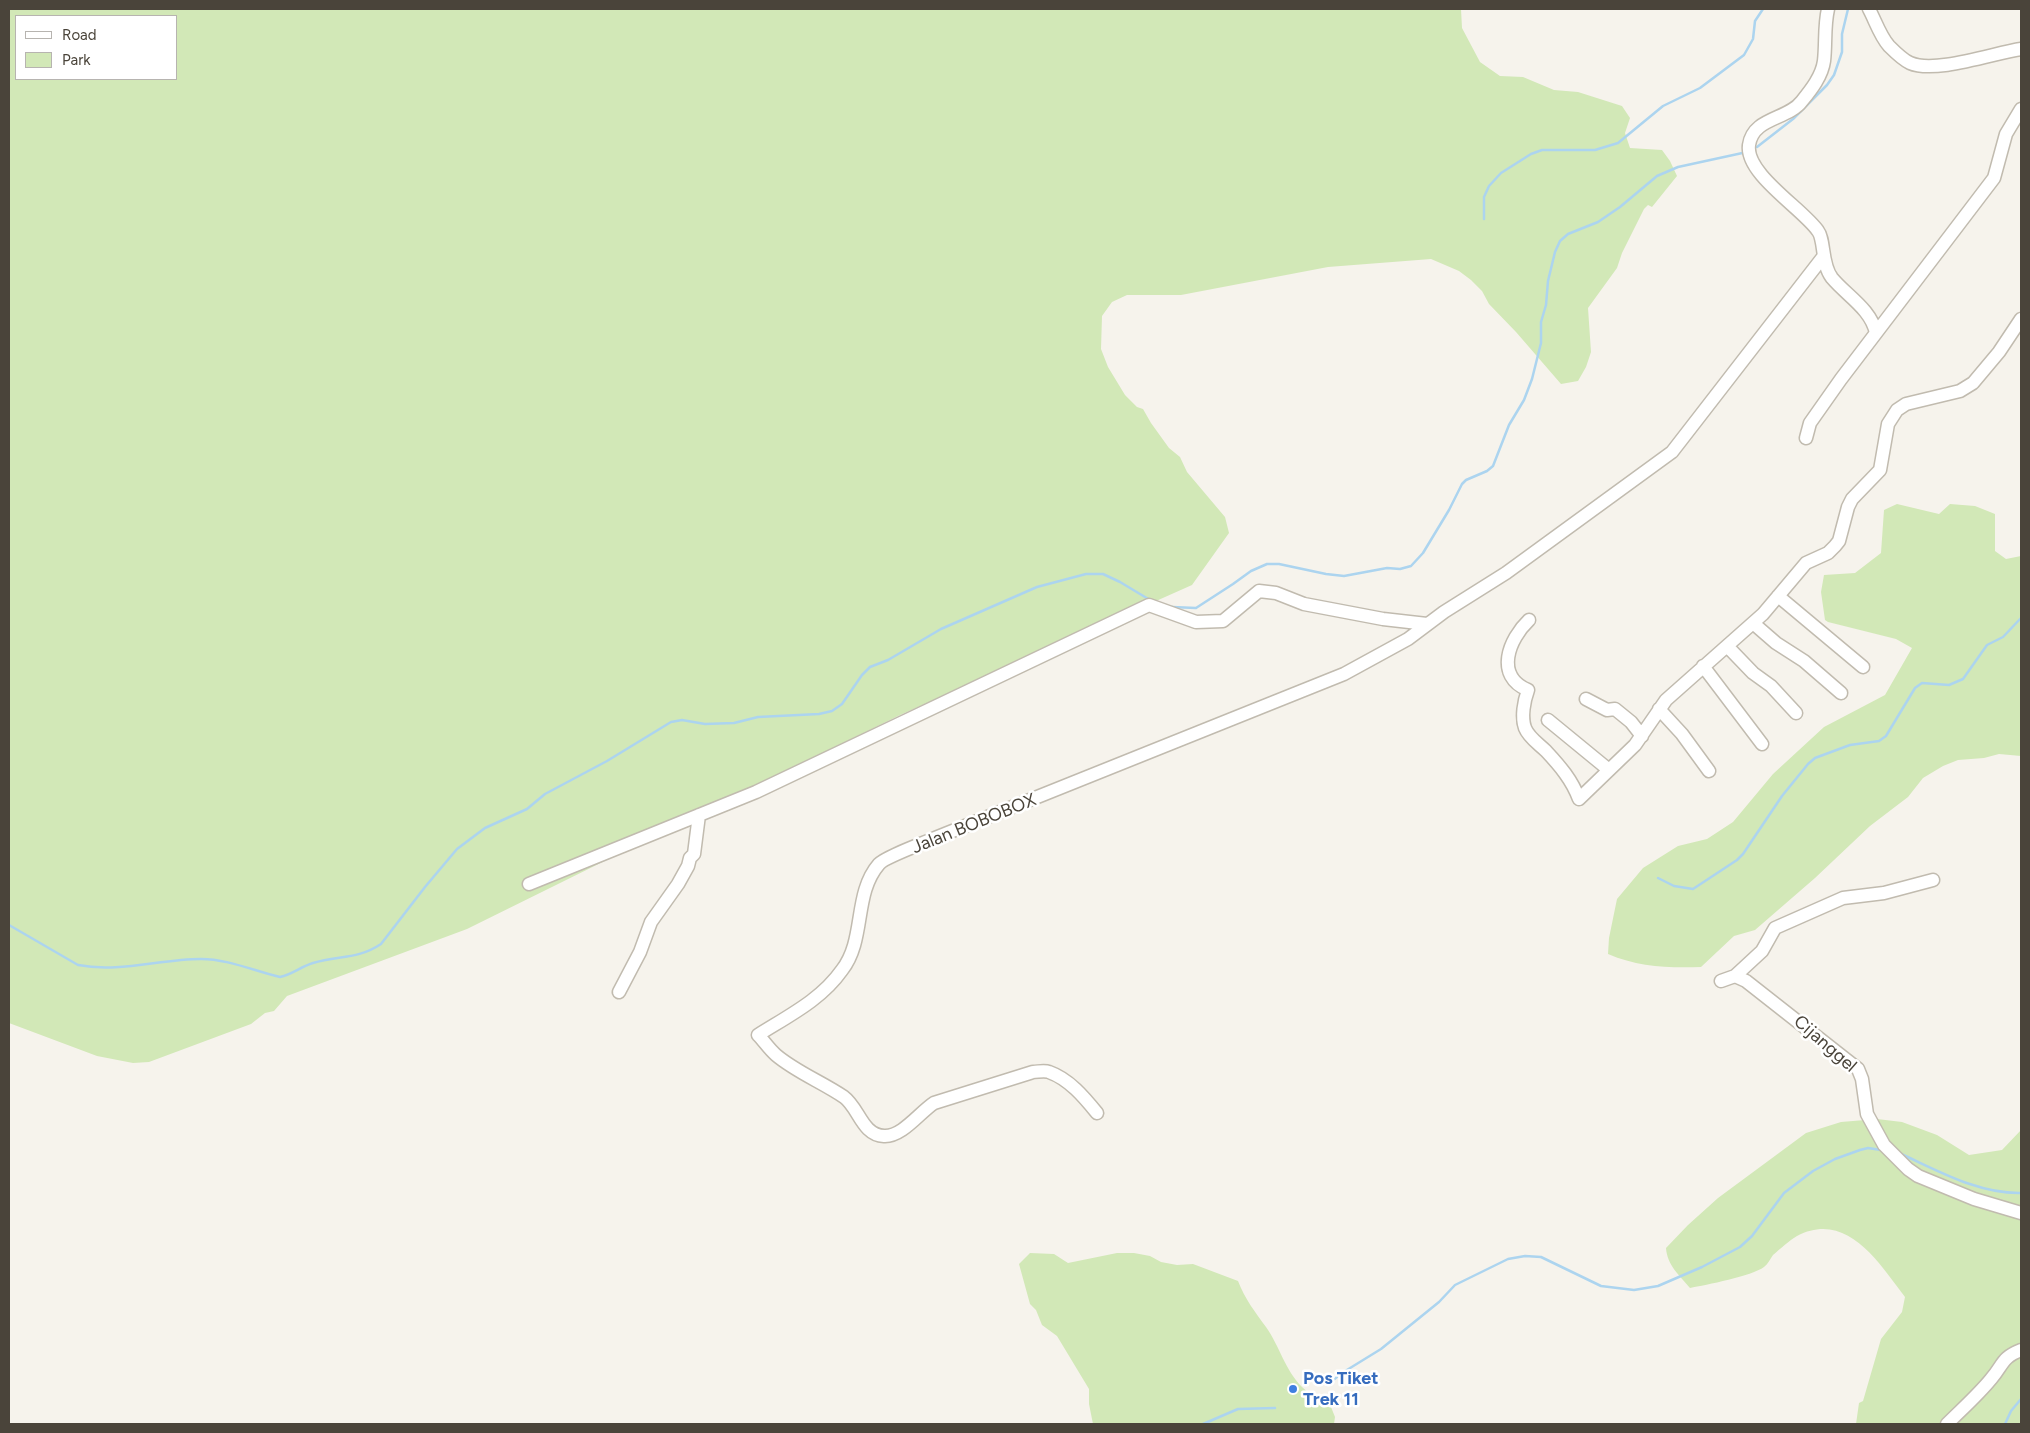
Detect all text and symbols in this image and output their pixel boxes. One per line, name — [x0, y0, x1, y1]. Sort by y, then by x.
legend — [15, 15, 178, 80]
text: Road — [62, 26, 97, 44]
text: Park — [62, 51, 91, 69]
street label: Jalan BOBOBOX — [909, 789, 1039, 859]
street label: Cijanggel — [1789, 1011, 1861, 1077]
place label: Pos Tiket Trek 11 — [1303, 1368, 1378, 1410]
marker: Pos Tiket Trek 11 — [1287, 1383, 1299, 1395]

